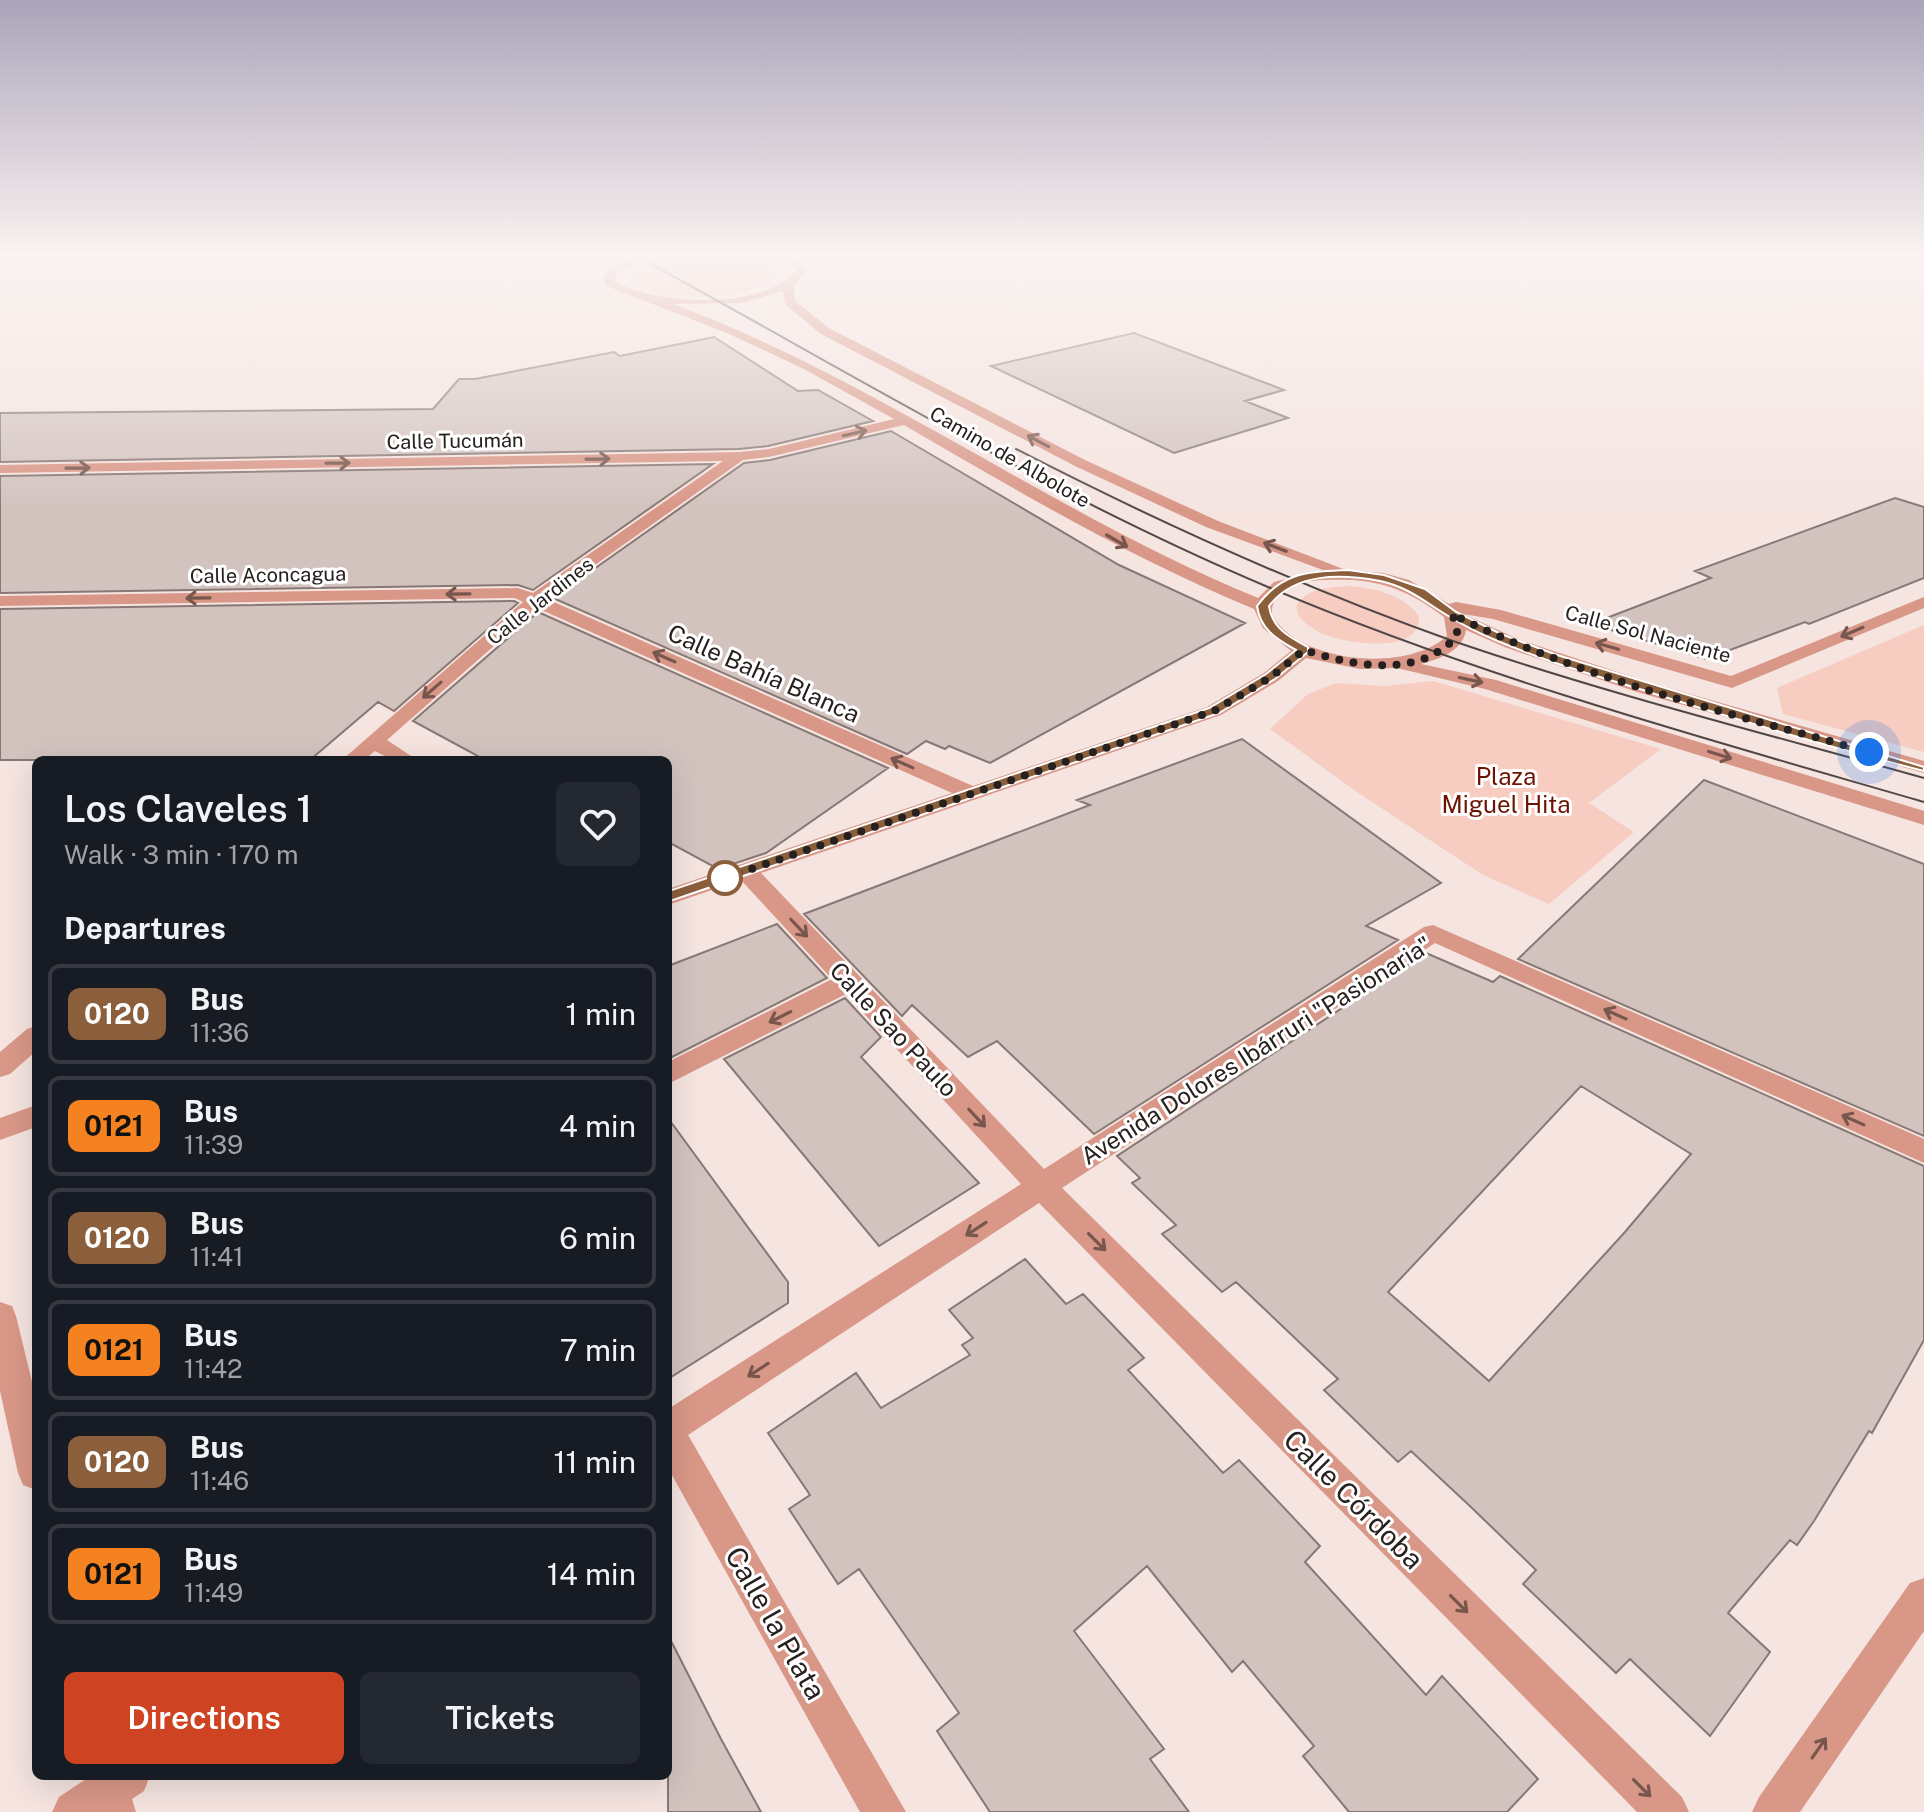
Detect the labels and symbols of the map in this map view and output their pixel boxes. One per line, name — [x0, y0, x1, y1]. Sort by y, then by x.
street label: Camino de Albolote — [926, 401, 1094, 513]
one-way arrow — [842, 424, 868, 439]
street label: Calle Tucumán — [386, 428, 524, 454]
one-way arrow — [1026, 432, 1050, 448]
one-way arrow — [584, 451, 611, 467]
one-way arrow — [324, 456, 351, 471]
one-way arrow — [64, 460, 91, 476]
one-way arrow — [1105, 534, 1128, 550]
one-way arrow — [1263, 539, 1288, 553]
street label: Calle Jardines — [482, 552, 598, 650]
street label: Calle Aconcagua — [190, 562, 346, 588]
one-way arrow — [445, 586, 472, 602]
one-way arrow — [185, 590, 212, 606]
street label: Calle Sol Naciente — [1562, 600, 1734, 668]
street label: Calle Bahía Blanca — [664, 618, 864, 728]
one-way arrow — [1840, 626, 1865, 640]
one-way arrow — [1594, 638, 1620, 653]
one-way arrow — [652, 649, 677, 664]
one-way arrow — [1458, 673, 1484, 688]
one-way arrow — [422, 681, 442, 699]
your location — [1849, 732, 1889, 772]
one-way arrow — [1707, 748, 1733, 763]
one-way arrow — [890, 754, 914, 769]
park label: Plaza Miguel Hita — [1441, 762, 1571, 818]
unlabelled marker — [708, 861, 742, 895]
one-way arrow — [790, 918, 809, 938]
street label: Avenida Dolores Ibárruri "Pasionaria" — [1075, 930, 1437, 1170]
street label: Calle Sao Paulo — [825, 956, 963, 1102]
one-way arrow — [1603, 1006, 1628, 1021]
one-way arrow — [768, 1009, 792, 1025]
one-way arrow — [967, 1107, 986, 1127]
one-way arrow — [1841, 1112, 1866, 1127]
one-way arrow — [965, 1221, 988, 1237]
one-way arrow — [1087, 1232, 1106, 1252]
one-way arrow — [747, 1362, 769, 1378]
street label: Calle Córdoba — [1278, 1423, 1430, 1575]
street label: Calle la Plata — [719, 1541, 833, 1705]
one-way arrow — [1449, 1594, 1468, 1614]
one-way arrow — [1811, 1738, 1827, 1760]
one-way arrow — [1632, 1777, 1652, 1797]

